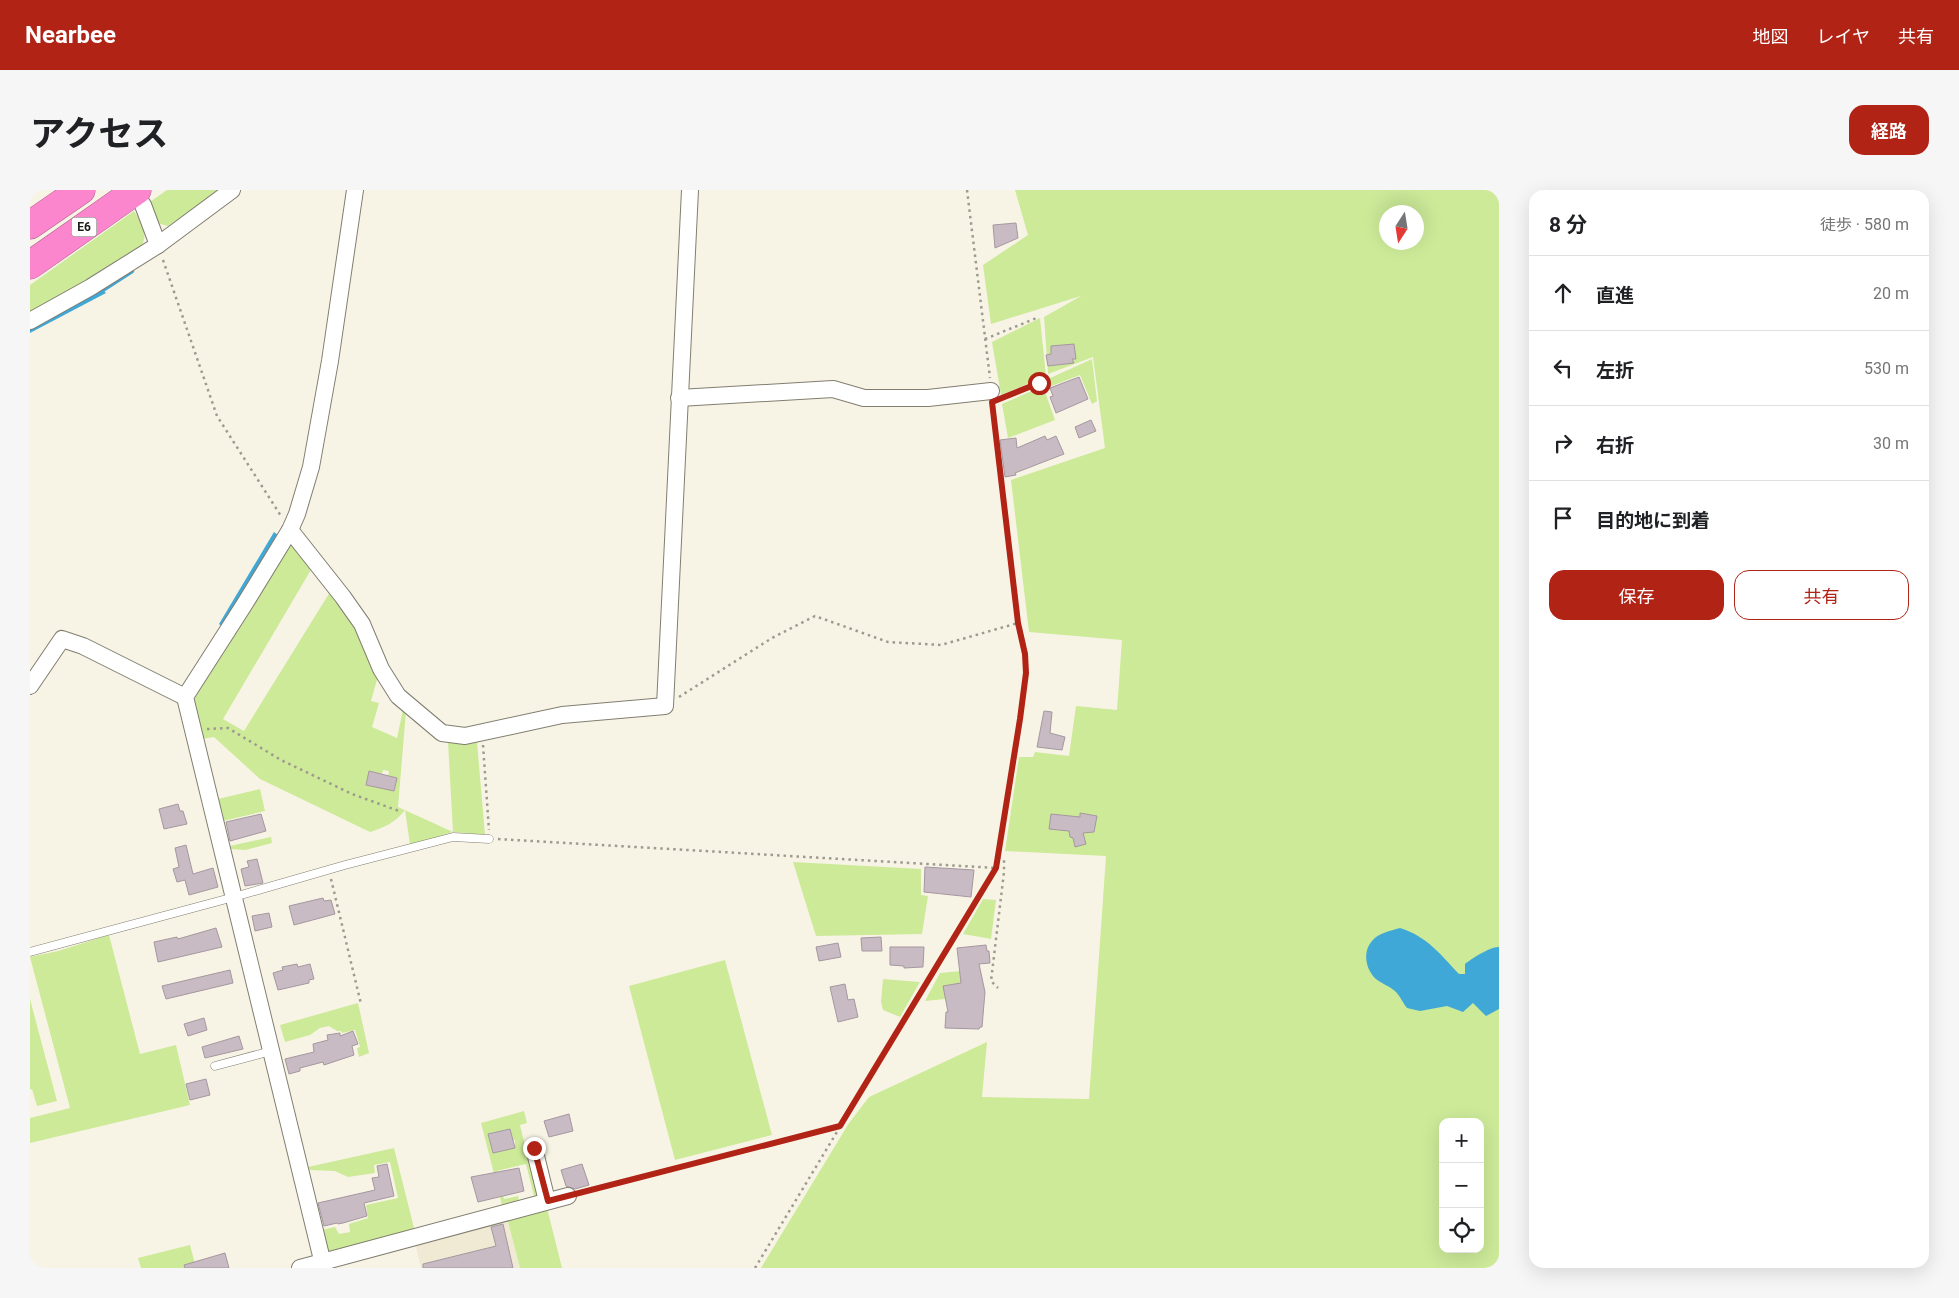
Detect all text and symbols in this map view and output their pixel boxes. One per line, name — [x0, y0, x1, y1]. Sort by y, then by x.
text: Nearbee — [25, 21, 116, 49]
text: 地図 — [1753, 26, 1789, 47]
text: レイヤ — [1817, 26, 1870, 47]
text: 共有 — [1898, 26, 1934, 47]
button: 経路 — [1849, 105, 1929, 155]
text: アクセス — [30, 114, 168, 155]
north arrow — [1379, 205, 1424, 250]
text: 8 分 — [1549, 213, 1587, 237]
text: 徒歩 · 580 m — [1820, 215, 1909, 234]
road number: E6 — [72, 218, 96, 236]
icon: ahead — [1549, 279, 1577, 307]
text: 直進 — [1596, 284, 1634, 307]
text: 20 m — [1873, 284, 1909, 303]
icon: left — [1549, 354, 1577, 382]
text: 左折 — [1596, 359, 1634, 382]
text: 530 m — [1864, 359, 1909, 378]
route start — [1028, 372, 1051, 395]
icon: right — [1549, 429, 1577, 457]
text: 右折 — [1596, 434, 1634, 457]
text: 30 m — [1873, 434, 1909, 453]
icon: arrive — [1549, 504, 1577, 532]
text: 目的地に到着 — [1596, 509, 1710, 532]
button: 保存 — [1549, 570, 1724, 620]
button: 共有 — [1734, 570, 1909, 620]
map controls — [1439, 1118, 1484, 1253]
button: + — [1439, 1118, 1484, 1163]
route end — [523, 1137, 546, 1160]
button: − — [1439, 1163, 1484, 1208]
button: locate — [1439, 1208, 1484, 1253]

